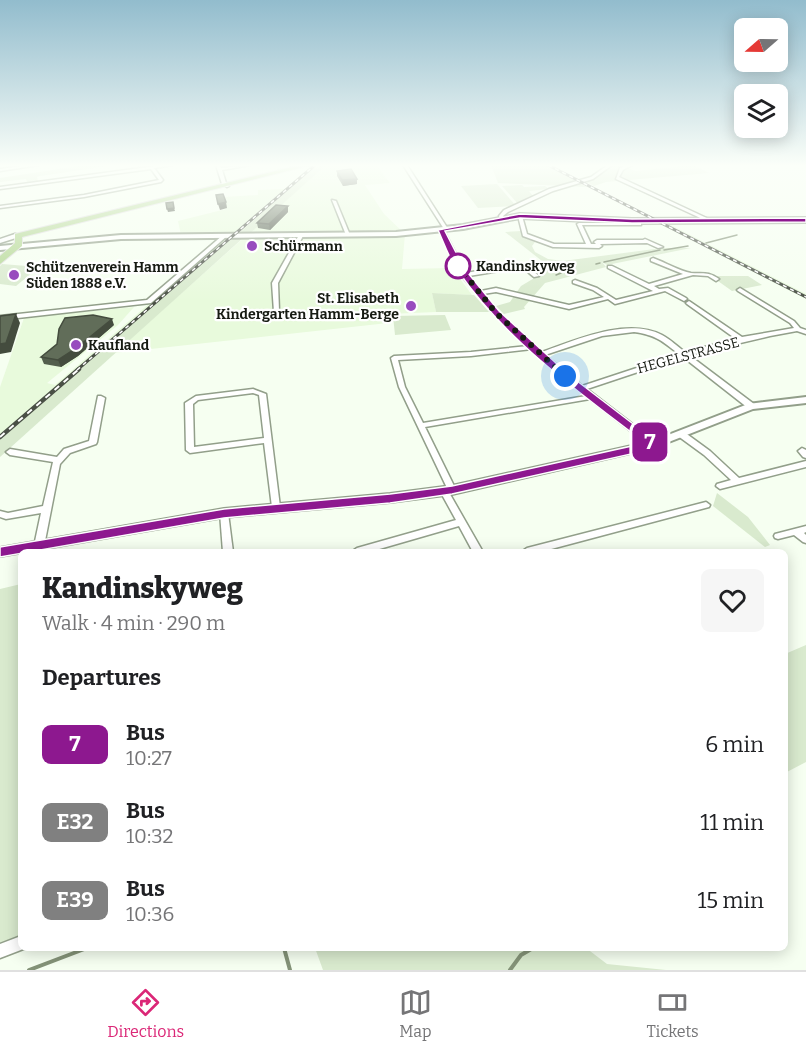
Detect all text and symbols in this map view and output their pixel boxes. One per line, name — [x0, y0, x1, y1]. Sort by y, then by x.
north arrow — [734, 18, 788, 72]
map controls — [734, 18, 788, 138]
button: layers — [734, 84, 788, 138]
place label: Schürmann — [264, 238, 343, 255]
marker: Schürmann — [245, 239, 259, 253]
marker: Kandinskyweg — [445, 253, 471, 279]
place label: Kandinskyweg — [476, 258, 575, 275]
place label: Schützenverein Hamm Süden 1888 e.V. — [26, 259, 179, 292]
marker: Schützenverein Hamm Süden 1888 e.V. — [7, 268, 21, 282]
place label: St. Elisabeth Kindergarten Hamm-Berge — [216, 290, 399, 323]
marker: St. Elisabeth Kindergarten Hamm-Berge — [404, 299, 418, 313]
street label: HEGELSTRASSE — [635, 334, 741, 377]
place label: Kaufland — [88, 337, 150, 354]
marker: Kaufland — [69, 338, 83, 352]
your location — [550, 361, 580, 391]
line badge: 7 — [630, 422, 670, 462]
text: 7 — [644, 429, 656, 455]
button: heart — [701, 569, 764, 632]
text: Kandinskyweg — [42, 572, 243, 605]
text: Walk · 4 min · 290 m — [42, 611, 225, 635]
text: Departures — [42, 664, 161, 691]
text: Bus — [126, 719, 165, 746]
text: 7 — [69, 731, 81, 757]
text: 6 min — [705, 731, 764, 758]
text: 10:27 — [126, 746, 172, 770]
text: Bus — [126, 797, 165, 824]
text: E32 — [57, 809, 93, 835]
text: 11 min — [700, 809, 764, 836]
text: 10:32 — [126, 824, 173, 848]
text: Bus — [126, 875, 165, 902]
text: E39 — [56, 887, 94, 913]
text: 15 min — [697, 887, 764, 914]
text: 10:36 — [126, 902, 174, 926]
tab: Directions — [107, 986, 184, 1041]
tab: Map — [399, 986, 432, 1041]
tab: Tickets — [646, 986, 699, 1041]

